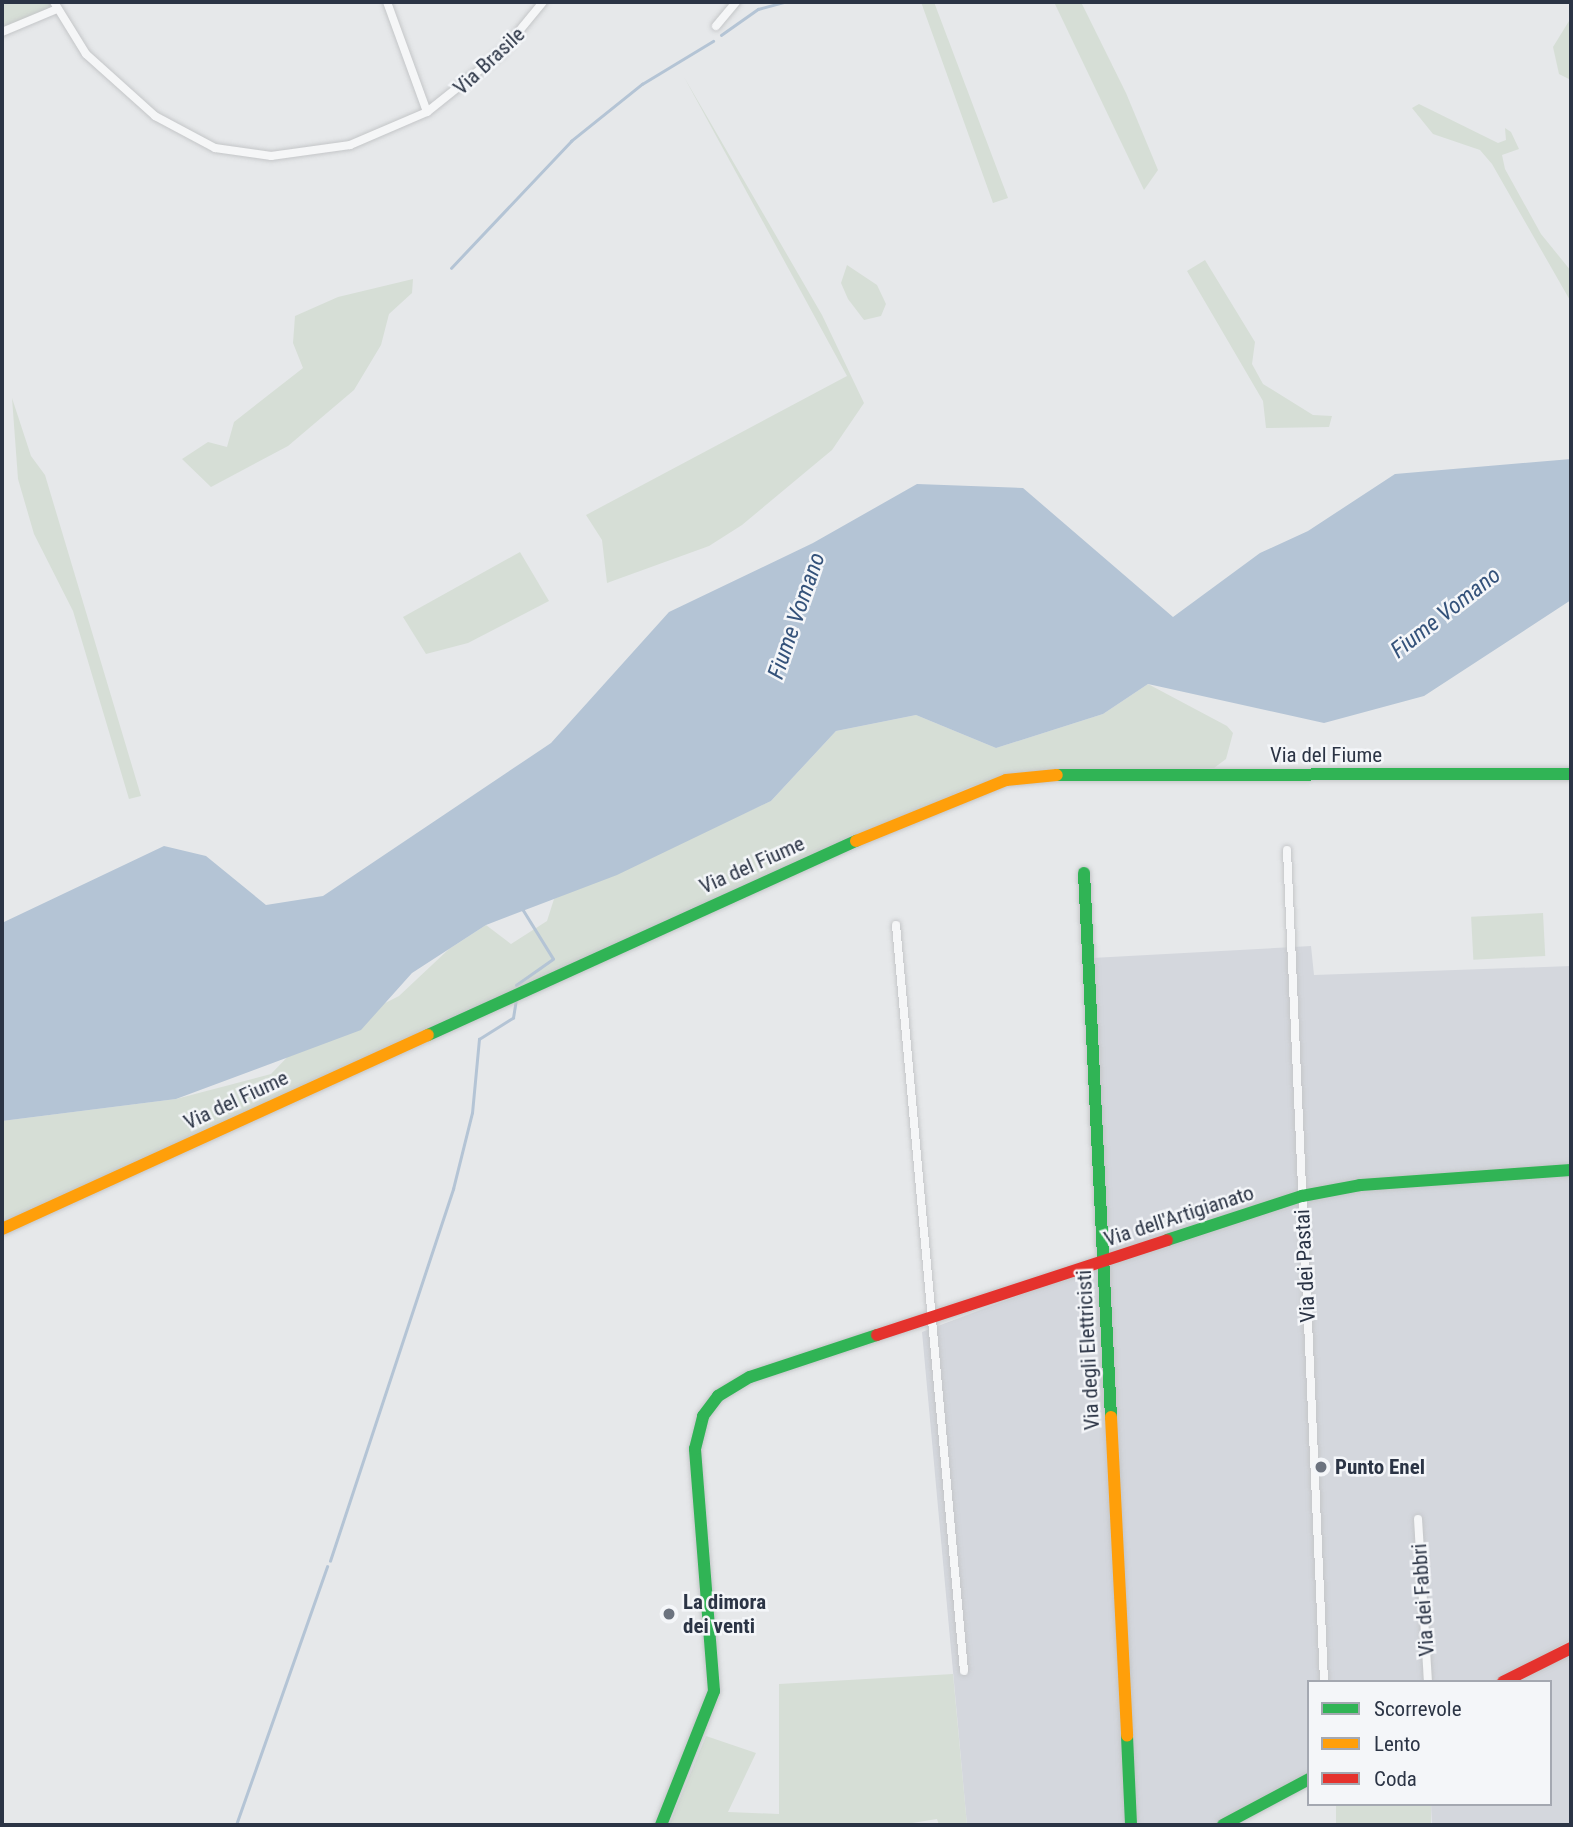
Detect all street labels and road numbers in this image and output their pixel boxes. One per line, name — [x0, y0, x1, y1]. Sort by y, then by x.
street label: Via Brasile — [448, 22, 530, 100]
street label: Via del Fiume — [1270, 742, 1382, 768]
street label: Via del Fiume — [696, 831, 808, 899]
street label: Via del Fiume — [180, 1065, 292, 1135]
street label: Via dell'Artigianato — [1101, 1180, 1257, 1252]
street label: Via dei Pastai — [1289, 1209, 1321, 1323]
street label: Via degli Elettricisti — [1071, 1269, 1105, 1431]
street label: Via dei Fabbri — [1406, 1543, 1440, 1657]

